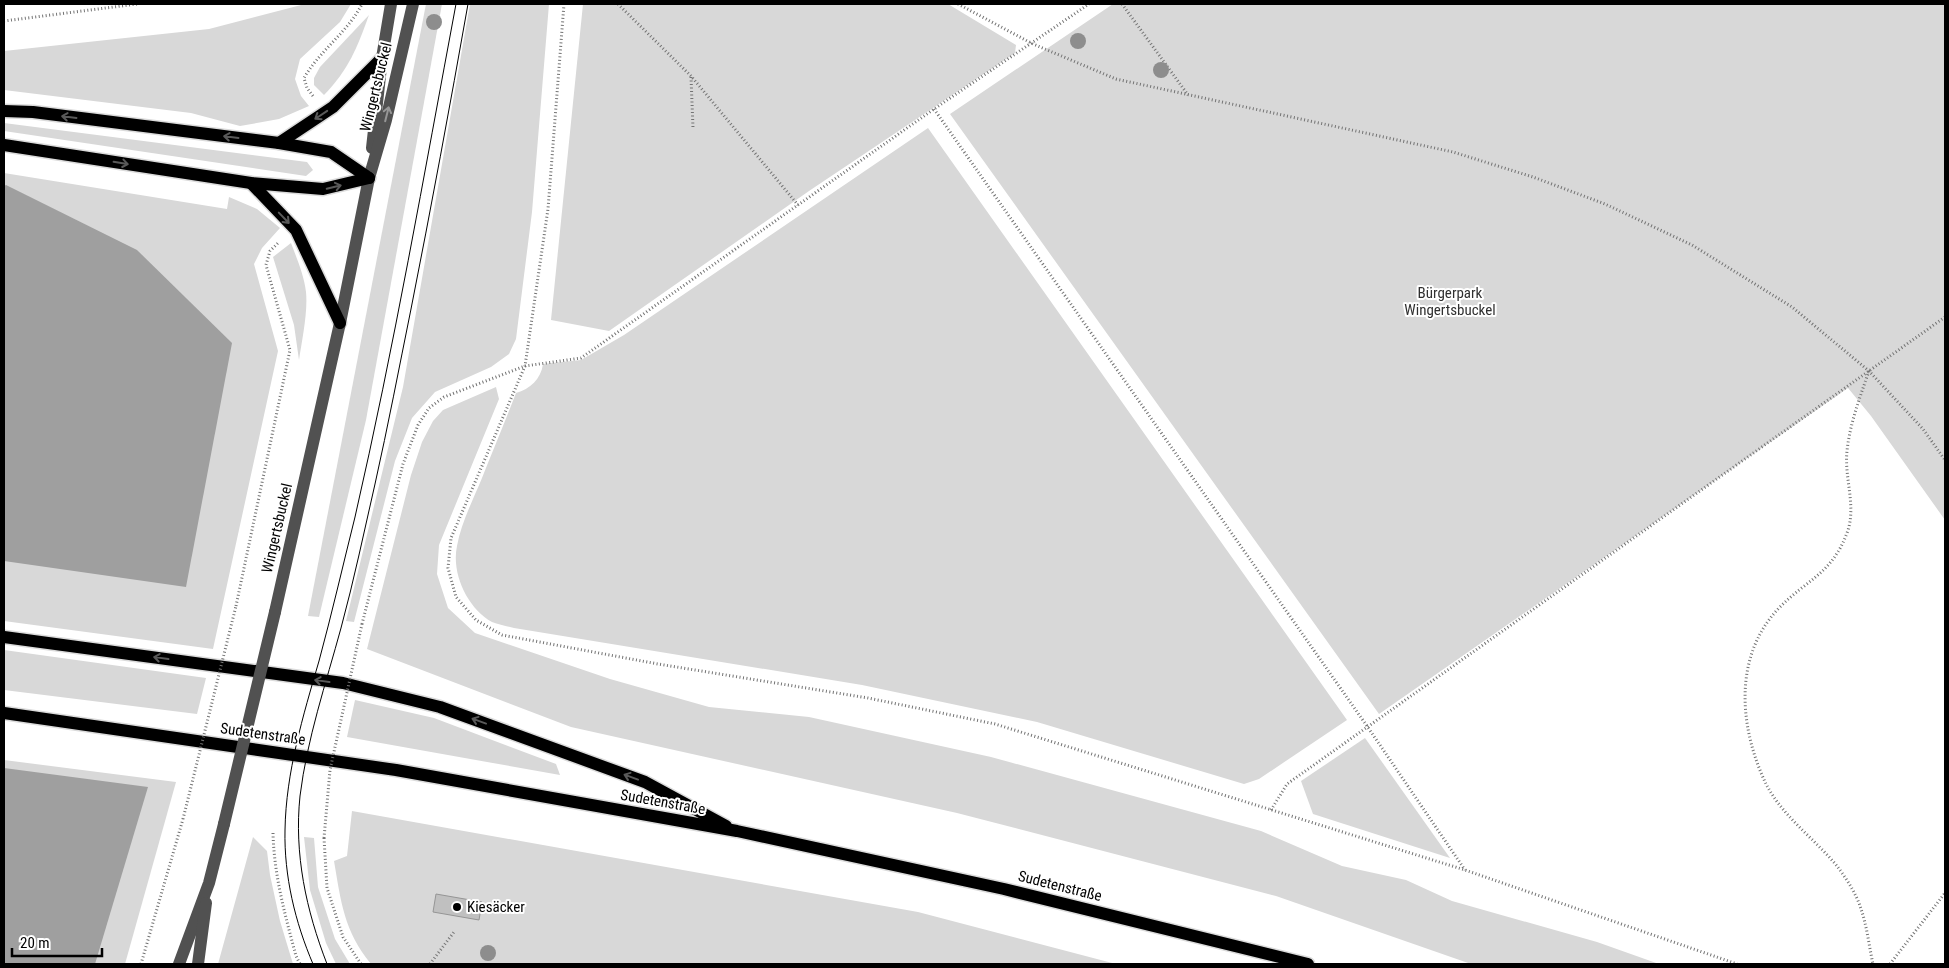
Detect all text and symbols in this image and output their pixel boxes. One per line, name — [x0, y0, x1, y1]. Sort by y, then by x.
street label: Wingertsbuckel — [356, 40, 396, 134]
one-way arrow — [383, 107, 392, 123]
one-way arrow — [315, 111, 329, 121]
one-way arrow — [62, 112, 78, 122]
one-way arrow — [223, 132, 239, 142]
one-way arrow — [113, 158, 129, 168]
one-way arrow — [325, 182, 341, 191]
one-way arrow — [278, 212, 291, 224]
park label: Bürgerpark Wingertsbuckel — [1404, 284, 1496, 319]
street label: Wingertsbuckel — [258, 481, 296, 575]
one-way arrow — [153, 653, 169, 663]
one-way arrow — [314, 675, 330, 685]
one-way arrow — [472, 716, 487, 725]
street label: Sudetenstraße — [219, 719, 307, 749]
one-way arrow — [624, 772, 640, 781]
street label: Sudetenstraße — [619, 786, 707, 818]
street label: Sudetenstraße — [1016, 867, 1104, 905]
place label: Kiesäcker — [467, 898, 525, 916]
marker: Kiesäcker — [451, 901, 463, 913]
scale bar — [12, 926, 102, 958]
text: 20 m — [20, 934, 50, 952]

